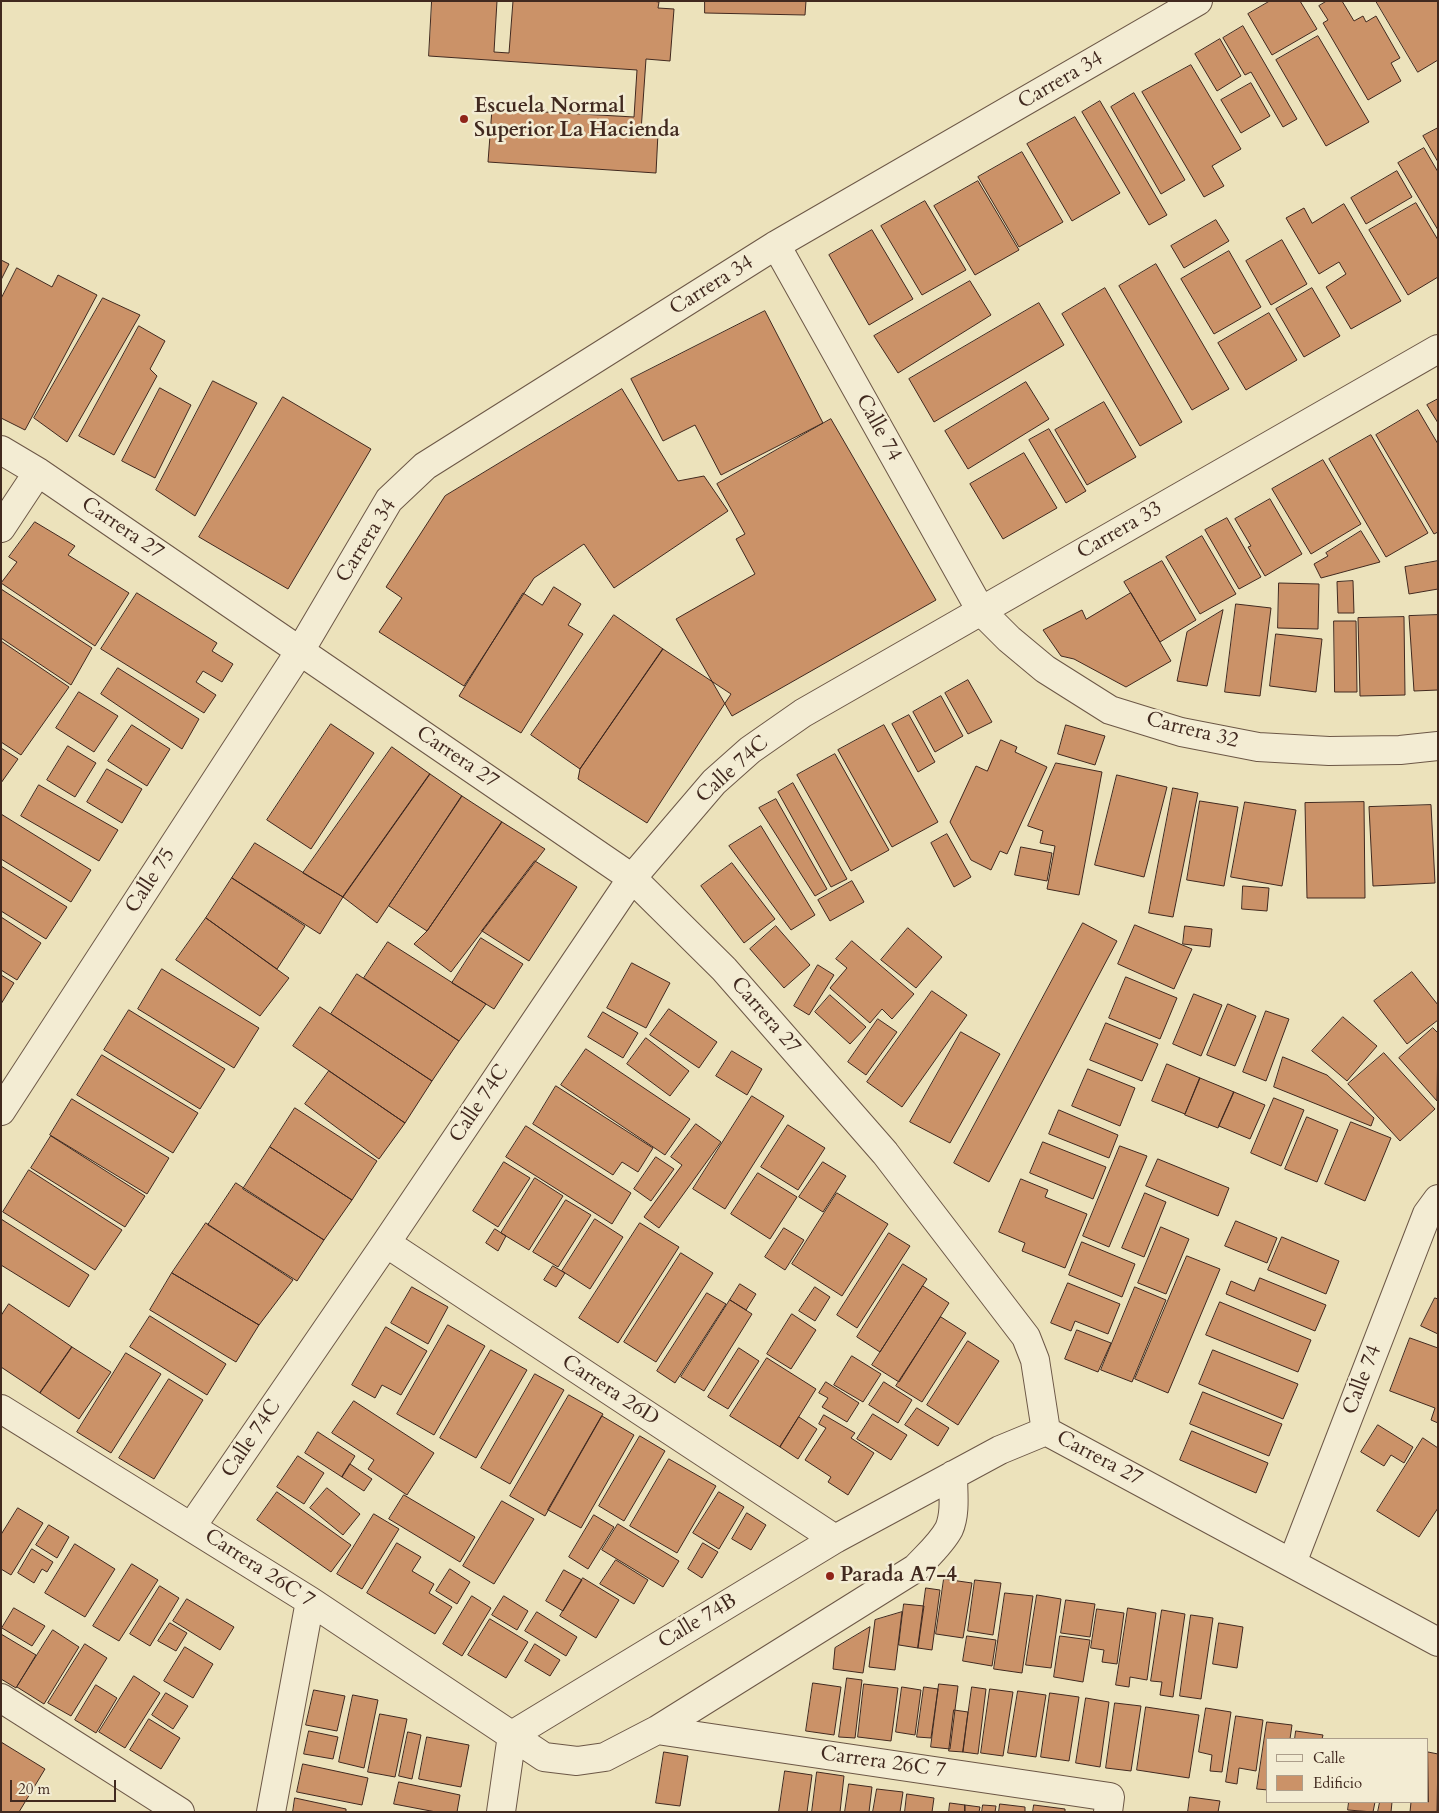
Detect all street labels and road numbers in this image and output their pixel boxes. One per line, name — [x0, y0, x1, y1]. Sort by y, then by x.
street label: Carrera 34 — [1014, 47, 1108, 115]
street label: Carrera 34 — [666, 250, 758, 322]
street label: Calle 74 — [849, 390, 907, 466]
street label: Carrera 27 — [76, 492, 168, 566]
street label: Carrera 34 — [331, 495, 403, 587]
street label: Carrera 33 — [1073, 497, 1167, 565]
street label: Carrera 32 — [1143, 707, 1241, 755]
street label: Carrera 27 — [411, 721, 503, 795]
street label: Calle 74C — [692, 731, 774, 809]
street label: Calle 75 — [121, 844, 181, 918]
street label: Carrera 27 — [725, 972, 805, 1060]
street label: Calle 74C — [445, 1060, 515, 1148]
street label: Calle 74 — [1338, 1342, 1388, 1418]
street label: Carrera 26D — [557, 1350, 663, 1432]
street label: Calle 74C — [217, 1395, 287, 1483]
street label: Carrera 27 — [1052, 1426, 1146, 1492]
street label: Carrera 26C 7 — [199, 1524, 319, 1614]
street label: Calle 74B — [654, 1589, 742, 1655]
street label: Carrera 26C 7 — [819, 1742, 947, 1784]

